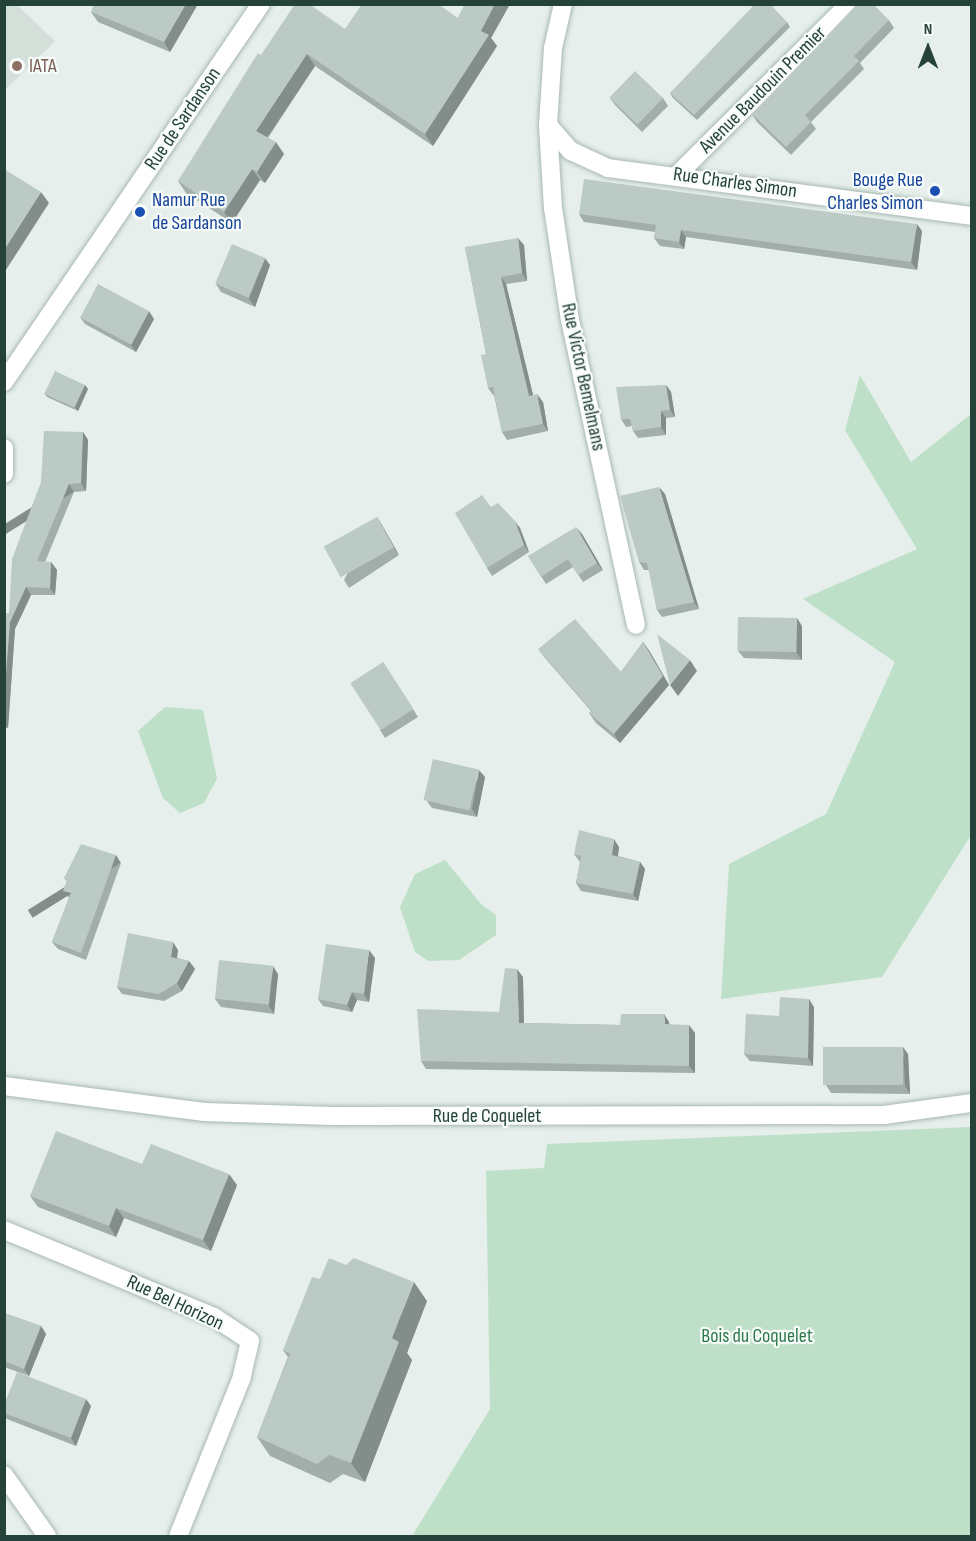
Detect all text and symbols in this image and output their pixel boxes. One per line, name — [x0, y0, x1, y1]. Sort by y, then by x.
north arrow — [898, 18, 958, 78]
text: N — [924, 20, 932, 39]
street label: Avenue Baudouin Premier — [694, 21, 832, 159]
place label: IATA — [29, 54, 57, 78]
marker: IATA — [10, 59, 24, 73]
street label: Rue de Sardanson — [140, 63, 226, 175]
street label: Rue Charles Simon — [672, 162, 798, 204]
place label: Bouge Rue Charles Simon — [827, 168, 923, 215]
marker: Bouge Rue Charles Simon — [928, 184, 942, 198]
place label: Namur Rue de Sardanson — [152, 189, 242, 236]
marker: Namur Rue de Sardanson — [133, 205, 147, 219]
street label: Rue Victor Bemelmans — [556, 301, 610, 453]
street label: Rue de Coquelet — [433, 1104, 541, 1128]
street label: Rue Bel Horizon — [123, 1270, 227, 1336]
park label: Bois du Coquelet — [701, 1324, 813, 1348]

